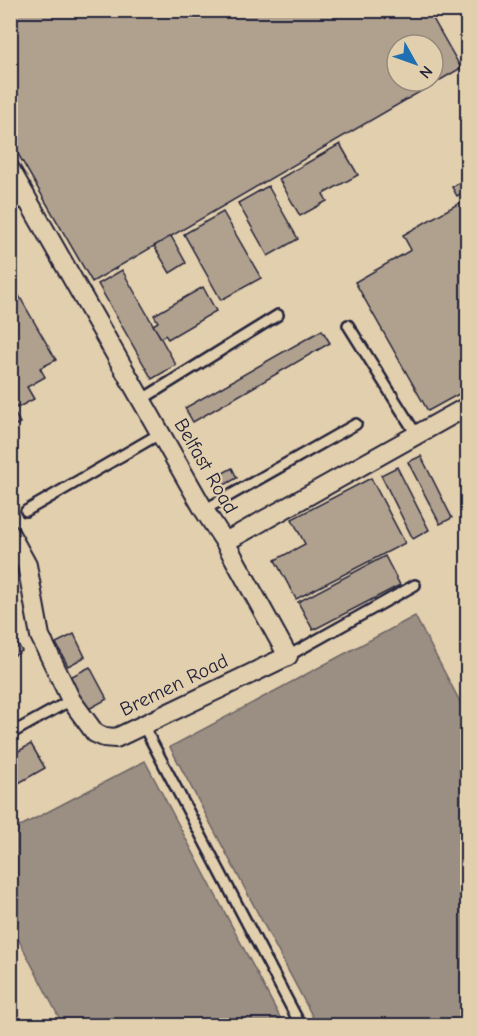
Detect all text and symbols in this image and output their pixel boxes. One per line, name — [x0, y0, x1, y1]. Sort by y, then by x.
north arrow — [385, 33, 445, 93]
text: N — [415, 62, 436, 82]
street label: Belfast Road — [169, 414, 243, 518]
street label: Bremen Road — [116, 649, 232, 721]

